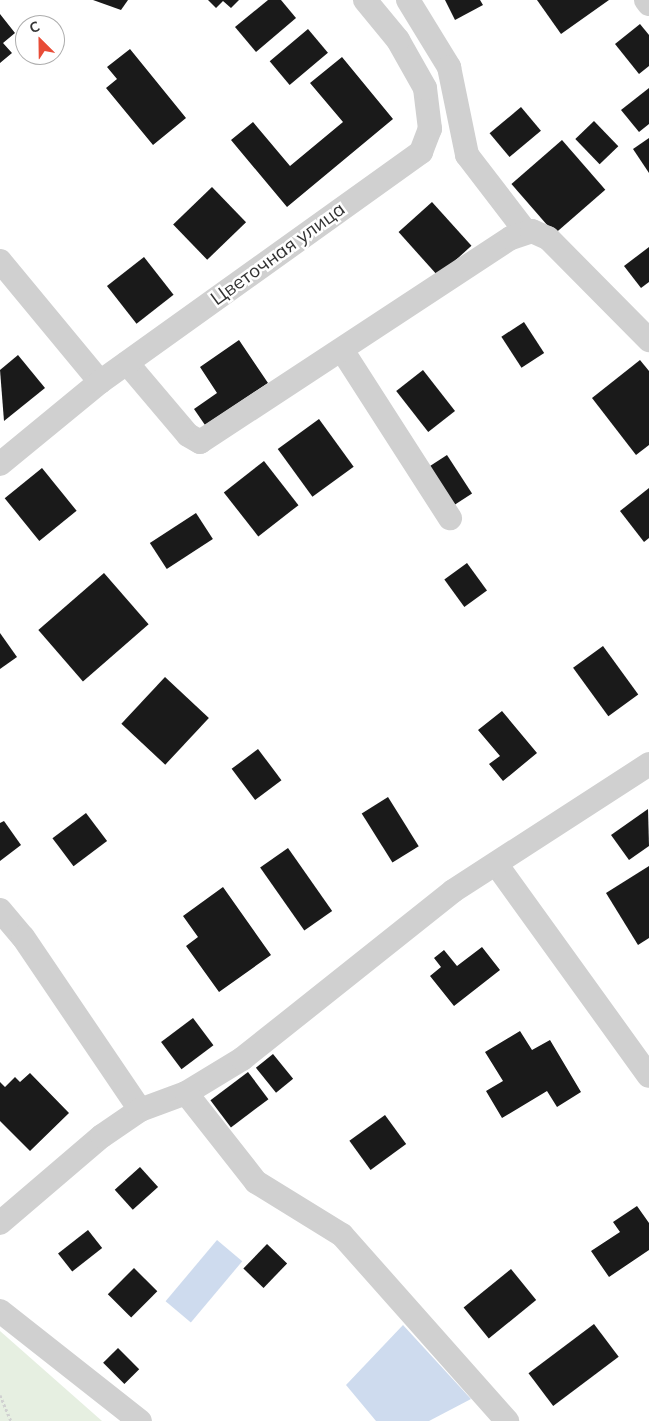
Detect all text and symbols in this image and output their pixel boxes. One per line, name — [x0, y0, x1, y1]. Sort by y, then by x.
north arrow — [15, 15, 65, 65]
text: С — [27, 17, 42, 37]
street label: Цветочная улица — [206, 198, 350, 310]

